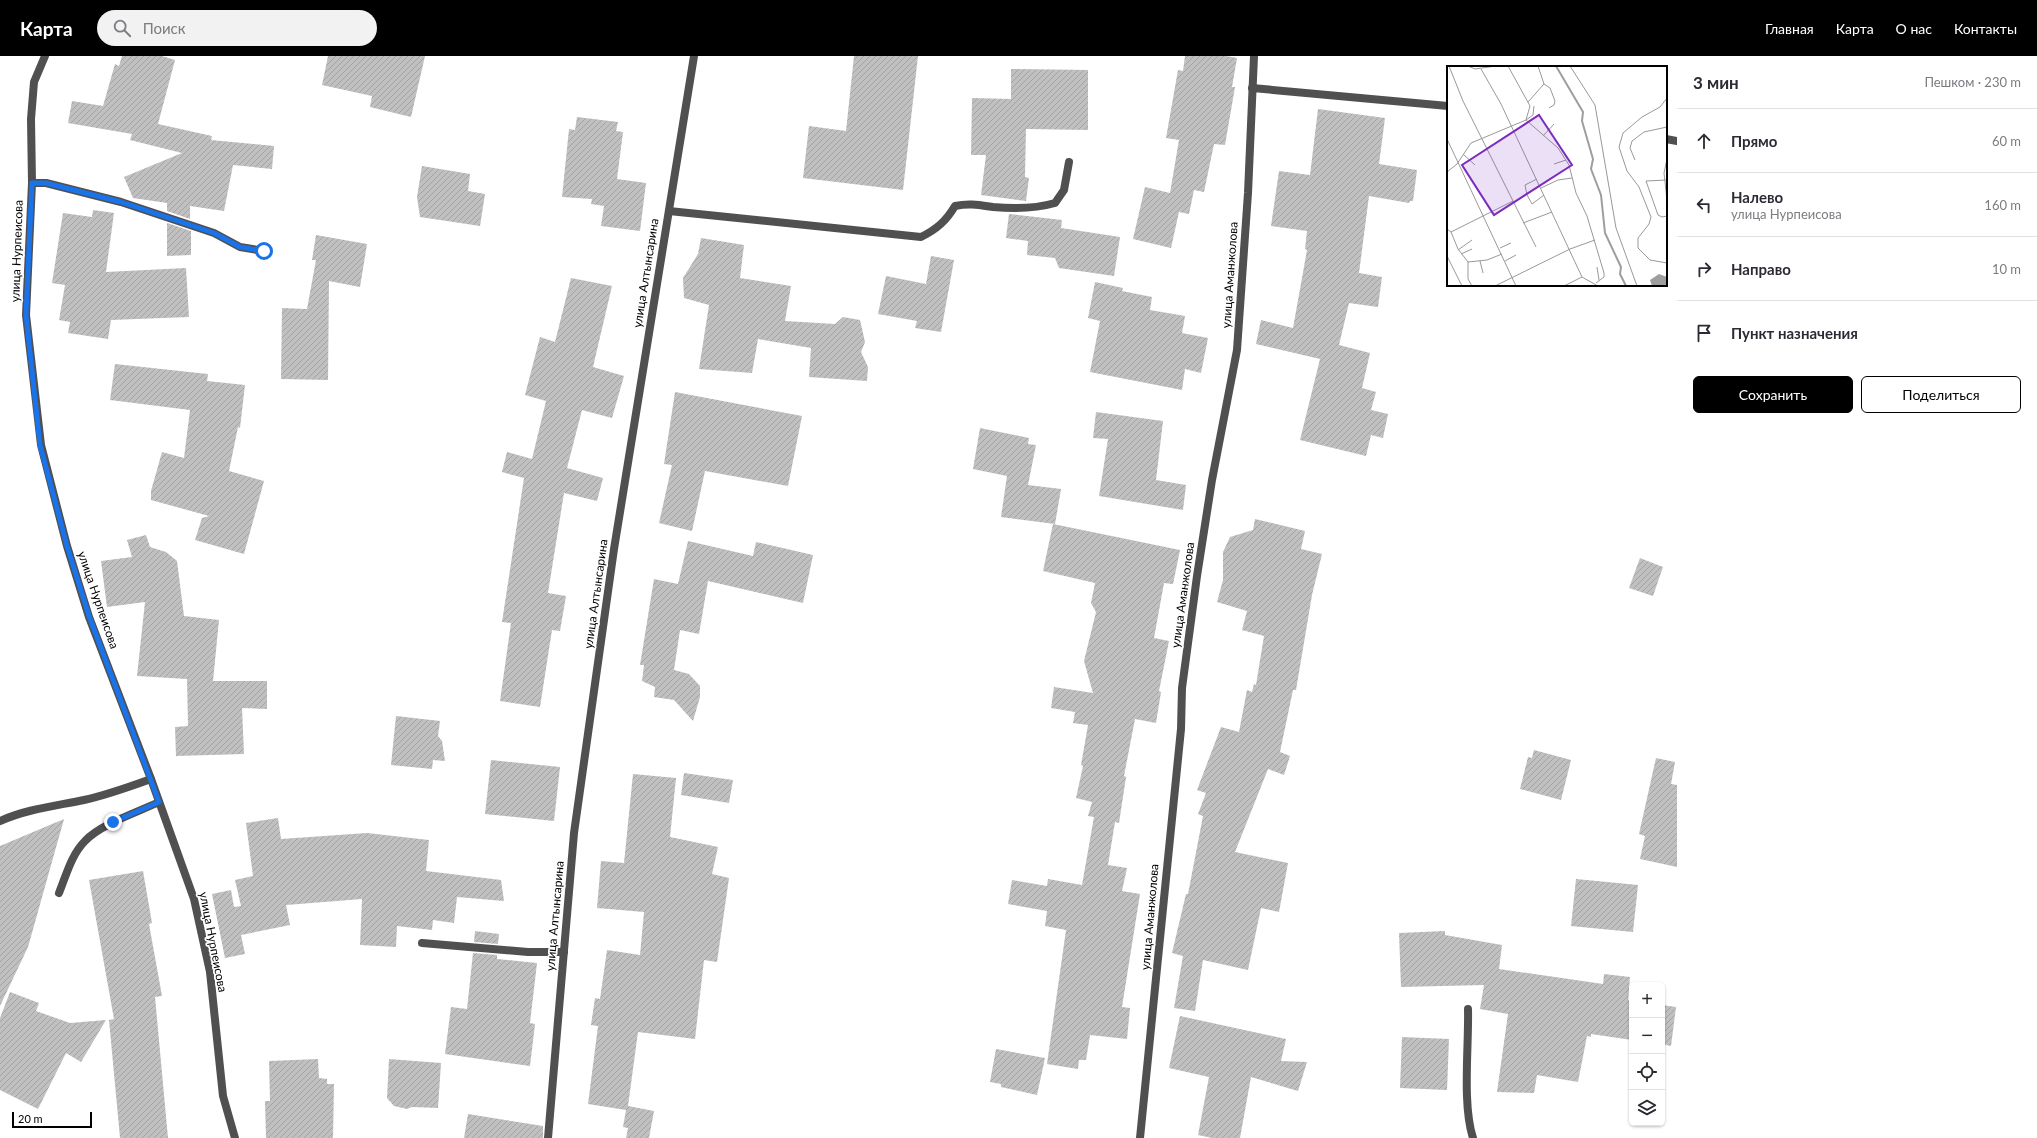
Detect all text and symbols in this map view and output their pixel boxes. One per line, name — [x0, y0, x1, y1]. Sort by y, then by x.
search box — [97, 10, 377, 46]
text: Карта — [20, 17, 73, 40]
icon: search — [111, 17, 133, 39]
text: Поиск — [143, 19, 186, 37]
text: Главная — [1765, 20, 1814, 37]
text: Карта — [1836, 20, 1874, 37]
text: О нас — [1896, 20, 1932, 37]
text: Контакты — [1954, 20, 2017, 37]
inset map — [1447, 66, 1667, 286]
text: 3 мин — [1693, 72, 1739, 93]
text: Пешком · 230 m — [1924, 74, 2021, 90]
icon: ahead — [1693, 130, 1715, 152]
text: Прямо — [1731, 132, 1777, 150]
text: 60 m — [1992, 133, 2021, 149]
text: Налево — [1731, 188, 1783, 206]
icon: left — [1693, 194, 1715, 216]
text: 160 m — [1984, 197, 2021, 213]
street label: улица Нурпеисова — [7, 200, 26, 302]
text: улица Нурпеисова — [1731, 206, 1842, 222]
street label: улица Алтынсарина — [629, 217, 662, 329]
street label: улица Аманжолова — [1218, 221, 1241, 329]
route start — [255, 242, 273, 260]
icon: right — [1693, 258, 1715, 280]
text: Направо — [1731, 260, 1791, 278]
text: 10 m — [1992, 261, 2021, 277]
icon: arrive — [1693, 322, 1715, 344]
text: Пункт назначения — [1731, 324, 1858, 342]
button: Сохранить — [1693, 376, 1853, 413]
button: Поделиться — [1861, 376, 2021, 413]
street label: улица Алтынсарина — [580, 538, 611, 650]
street label: улица Аманжолова — [1168, 541, 1197, 649]
street label: улица Нурпеисова — [75, 549, 122, 651]
route end — [104, 813, 122, 831]
street label: улица Алтынсарина — [542, 860, 567, 972]
street label: улица Аманжолова — [1137, 863, 1162, 971]
street label: улица Нурпеисова — [196, 890, 231, 993]
map controls — [1629, 982, 1665, 1126]
button: + — [1629, 982, 1665, 1018]
button: − — [1629, 1018, 1665, 1054]
button: locate — [1629, 1054, 1665, 1090]
button: layers — [1629, 1090, 1665, 1126]
scale bar — [12, 1110, 92, 1129]
text: 20 m — [18, 1112, 43, 1125]

